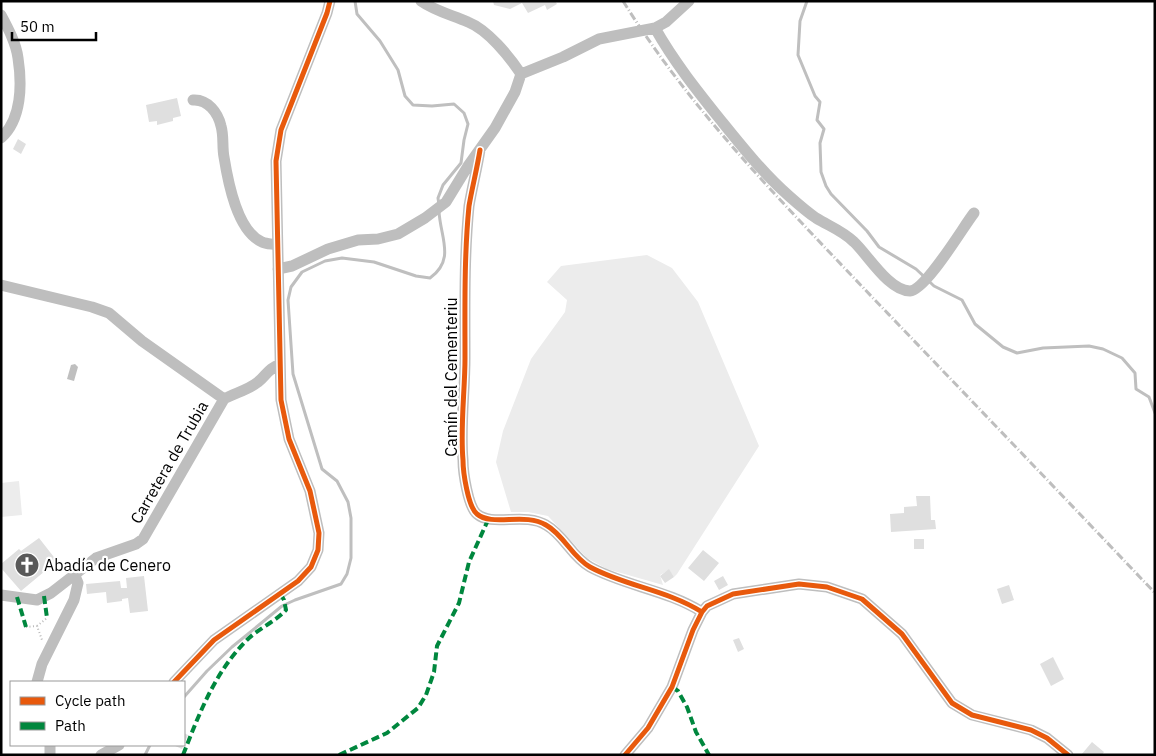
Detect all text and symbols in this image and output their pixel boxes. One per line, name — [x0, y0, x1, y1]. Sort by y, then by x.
scale bar — [12, 10, 96, 42]
text: 50 m — [20, 17, 55, 36]
street label: Camín del Cementeriu — [441, 297, 461, 457]
street label: Carretera de Trubia — [126, 397, 212, 527]
church icon: Abadía de Cenero — [14, 552, 40, 578]
place label: Abadía de Cenero — [44, 555, 171, 575]
legend — [10, 681, 185, 746]
text: Cycle path — [55, 691, 126, 710]
text: Path — [55, 716, 86, 735]

